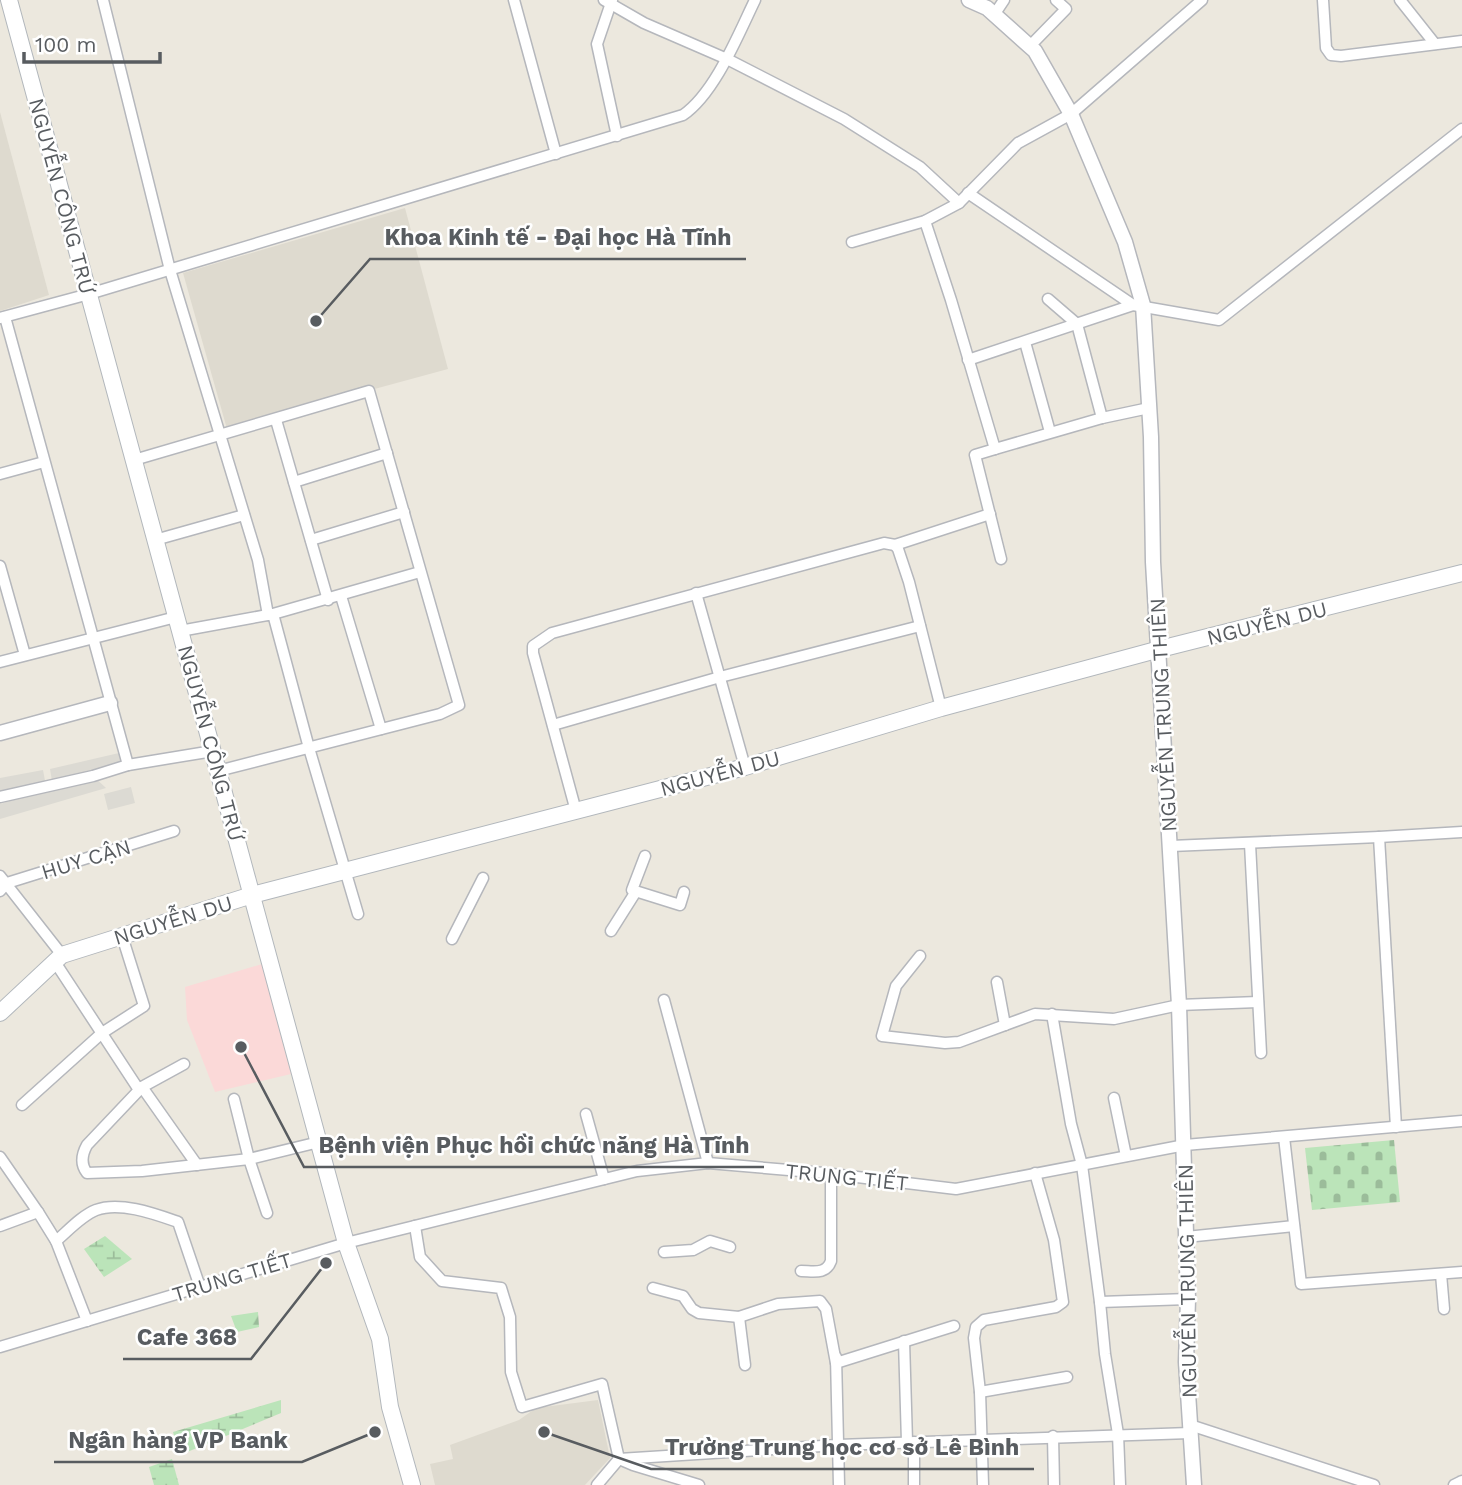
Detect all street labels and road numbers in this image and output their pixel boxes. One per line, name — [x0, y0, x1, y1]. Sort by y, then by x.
street label: NGUYỄN CÔNG TRỨ — [24, 94, 103, 298]
street label: NGUYỄN DU — [1204, 593, 1330, 650]
street label: NGUYỄN TRUNG THIÊN — [1141, 597, 1182, 833]
street label: NGUYỄN CÔNG TRỨ — [173, 641, 252, 845]
street label: NGUYỄN DU — [657, 742, 783, 801]
street label: HUY CẬN — [38, 834, 134, 884]
street label: NGUYỄN DU — [110, 887, 235, 950]
street label: TRUNG TIẾT — [784, 1156, 910, 1196]
street label: NGUYỄN TRUNG THIÊN — [1169, 1164, 1202, 1398]
street label: TRUNG TIẾT — [169, 1245, 295, 1307]

